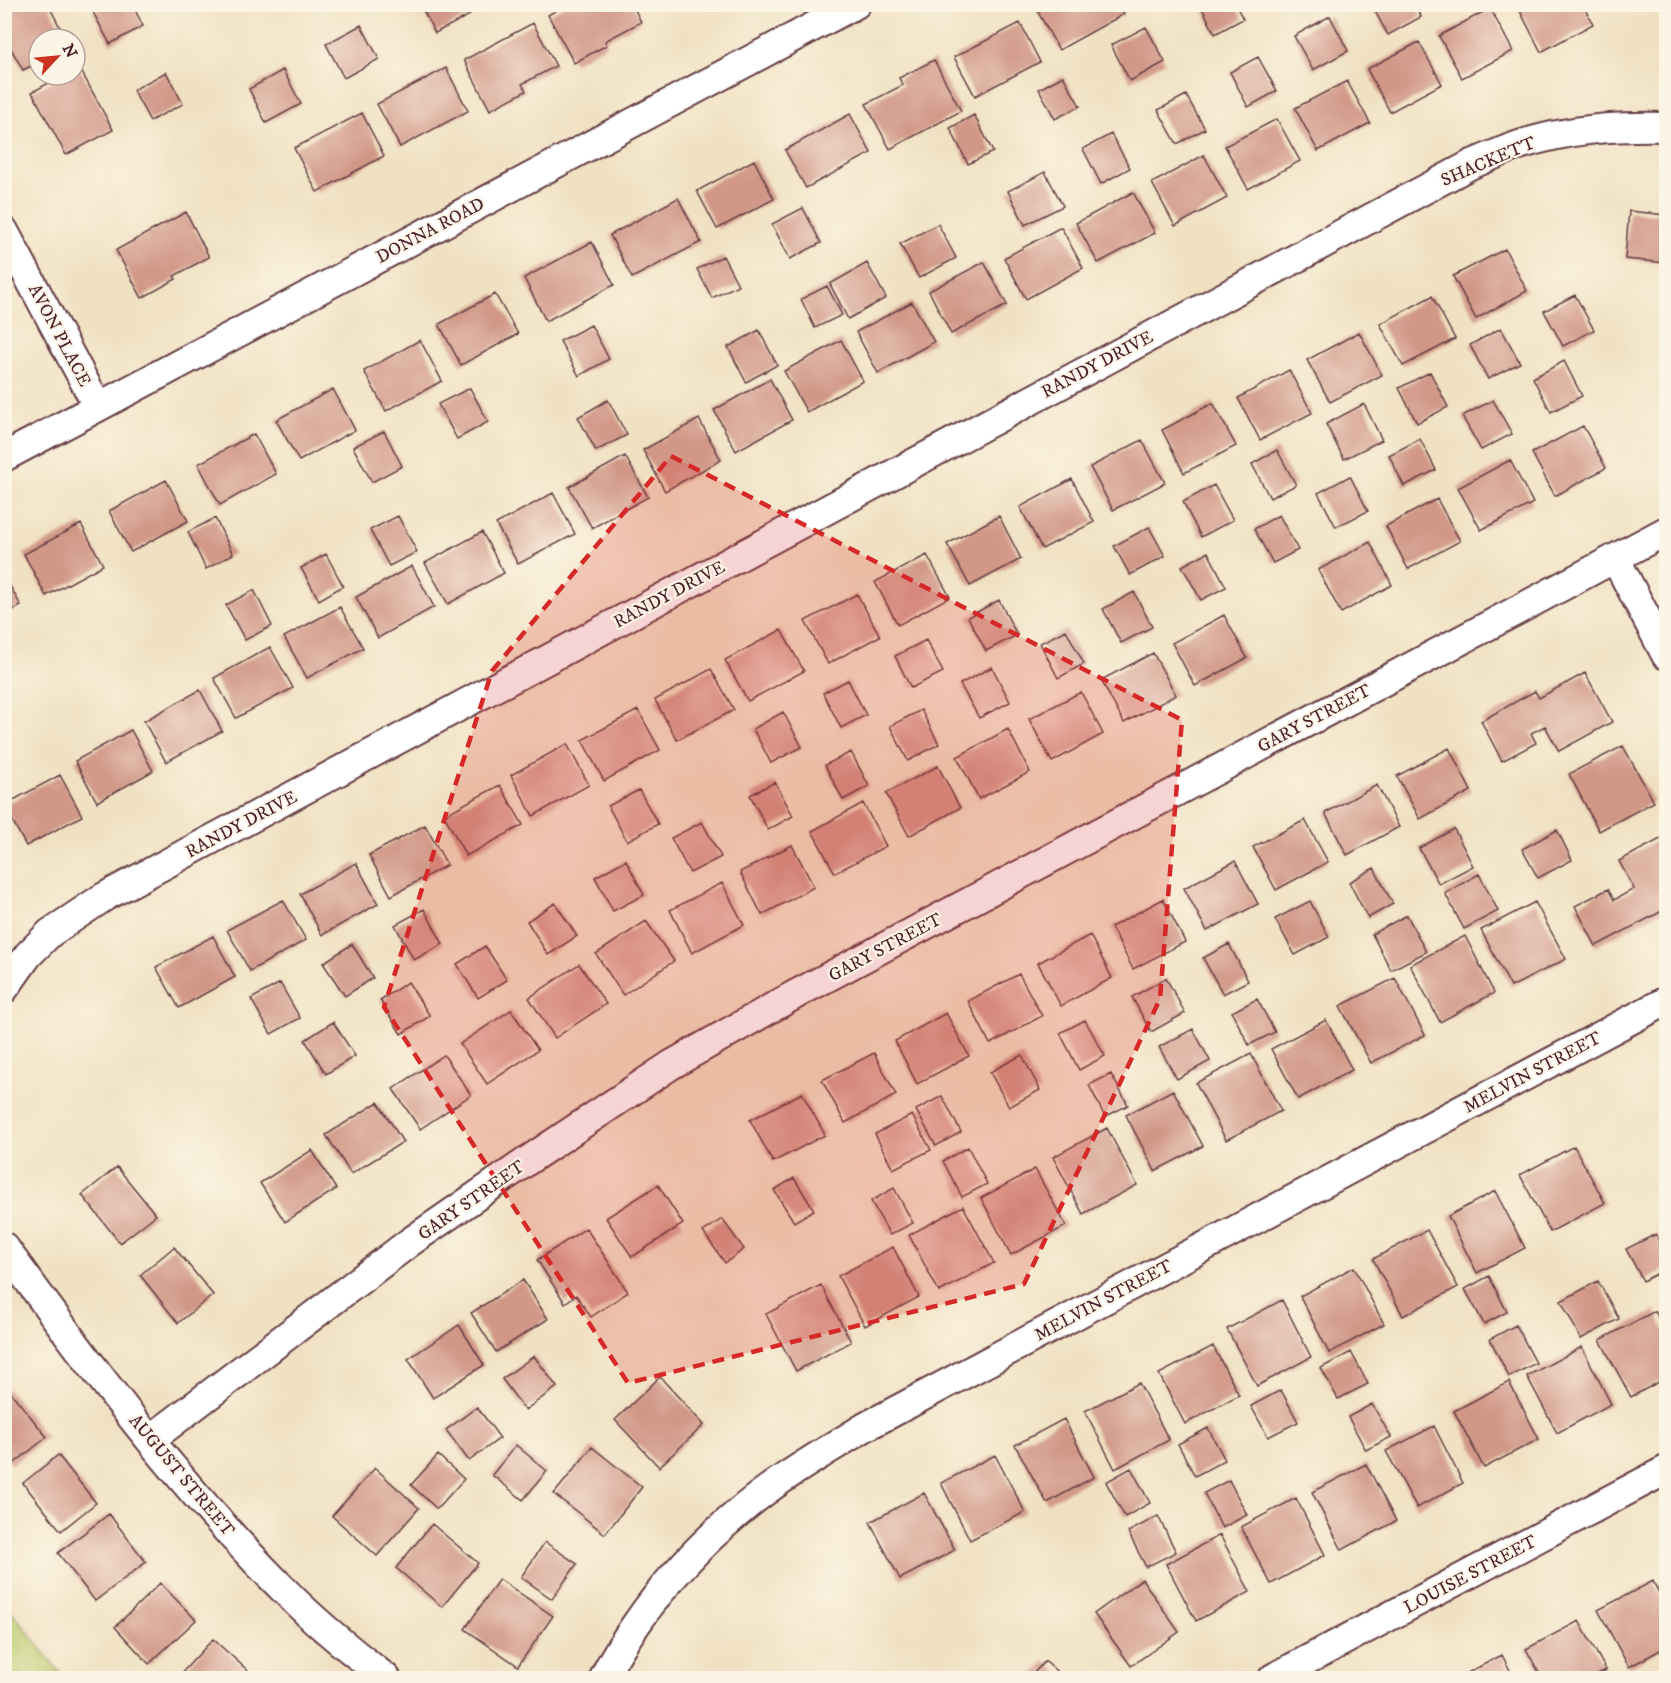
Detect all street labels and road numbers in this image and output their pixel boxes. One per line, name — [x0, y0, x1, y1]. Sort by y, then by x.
street label: SHACKETT — [1438, 132, 1539, 192]
street label: DONNA ROAD — [372, 193, 488, 269]
street label: AVON PLACE — [23, 280, 95, 391]
street label: RANDY DRIVE — [1038, 326, 1157, 404]
street label: RANDY DRIVE — [610, 556, 729, 634]
street label: GARY STREET — [1254, 680, 1375, 758]
street label: RANDY DRIVE — [182, 786, 301, 864]
street label: GARY STREET — [825, 909, 946, 987]
street label: MELVIN STREET — [1460, 1027, 1605, 1118]
street label: GARY STREET — [414, 1156, 529, 1246]
street label: MELVIN STREET — [1031, 1255, 1176, 1346]
street label: AUGUST STREET — [124, 1410, 239, 1541]
street label: LOUISE STREET — [1400, 1530, 1541, 1619]

